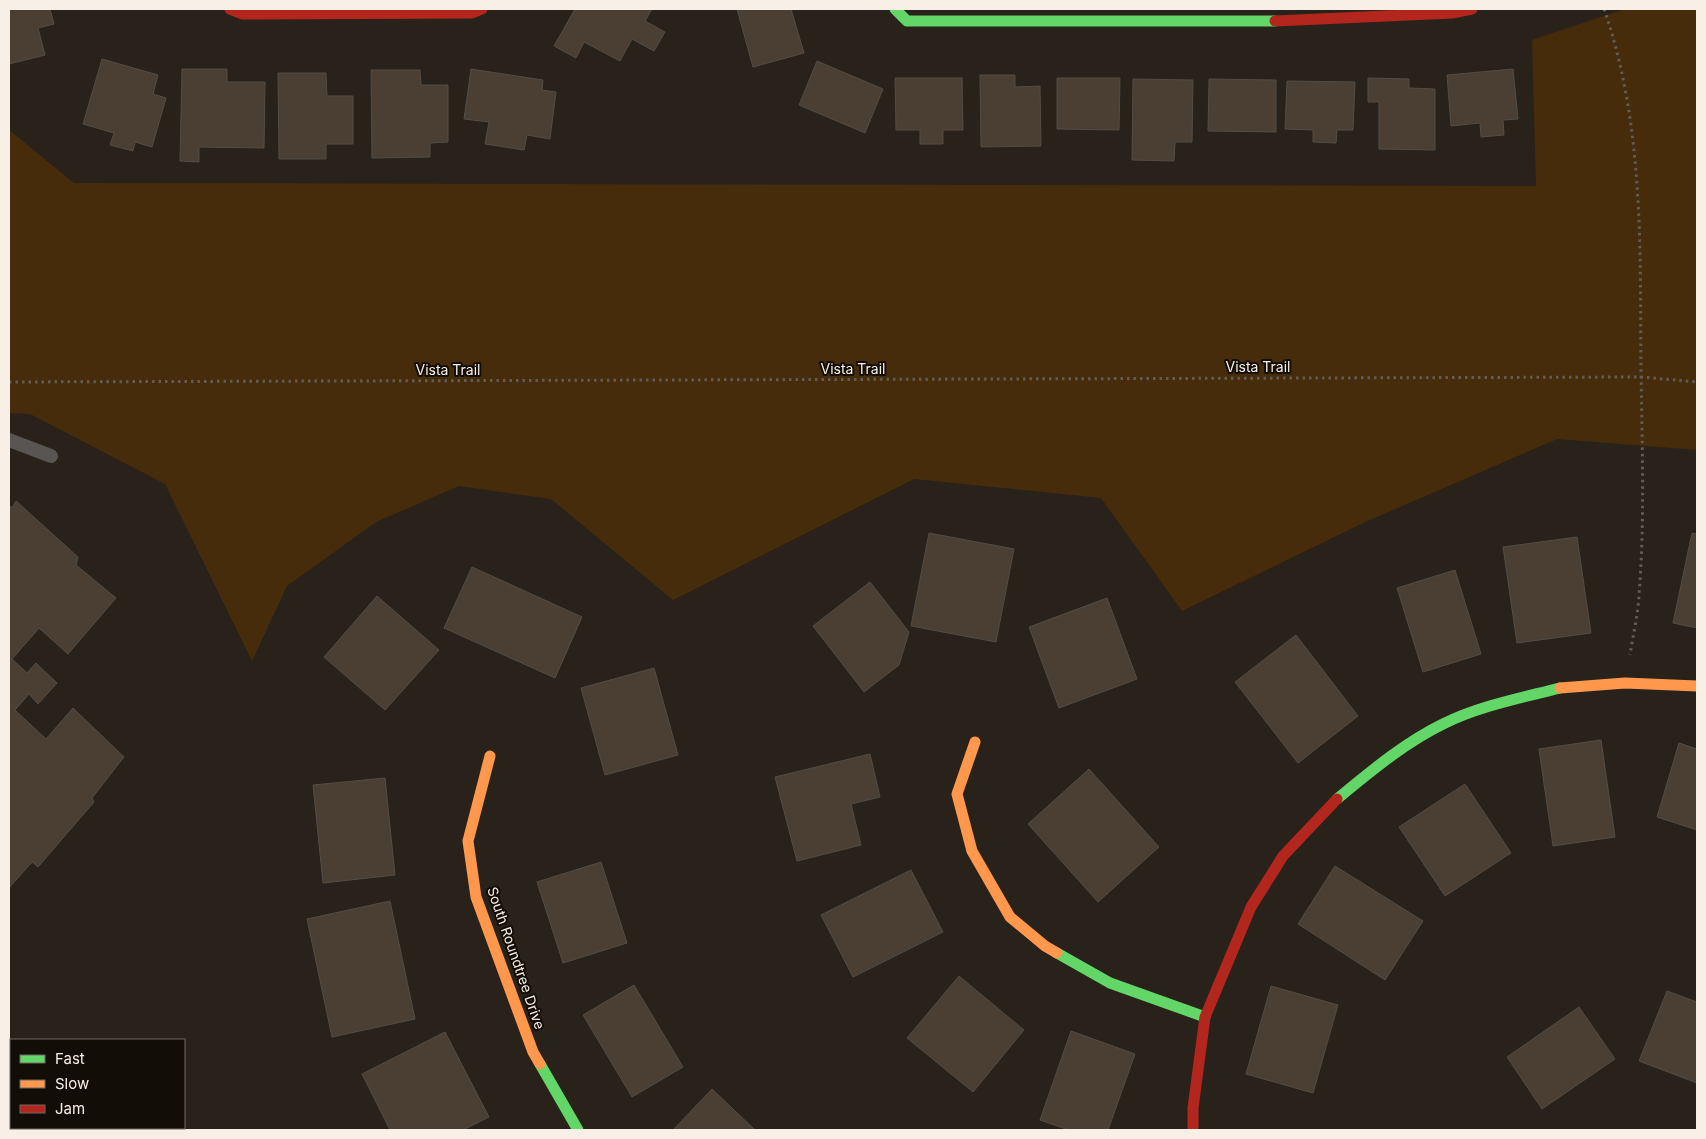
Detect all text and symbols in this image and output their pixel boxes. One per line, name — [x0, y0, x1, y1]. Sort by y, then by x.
street label: Vista Trail — [1225, 358, 1291, 375]
street label: Vista Trail — [820, 360, 886, 377]
street label: Vista Trail — [415, 361, 481, 378]
street label: South Roundtree Drive — [484, 884, 549, 1031]
legend — [10, 1039, 185, 1129]
text: Fast — [55, 1049, 85, 1068]
text: Slow — [55, 1074, 89, 1093]
text: Jam — [55, 1099, 85, 1118]

